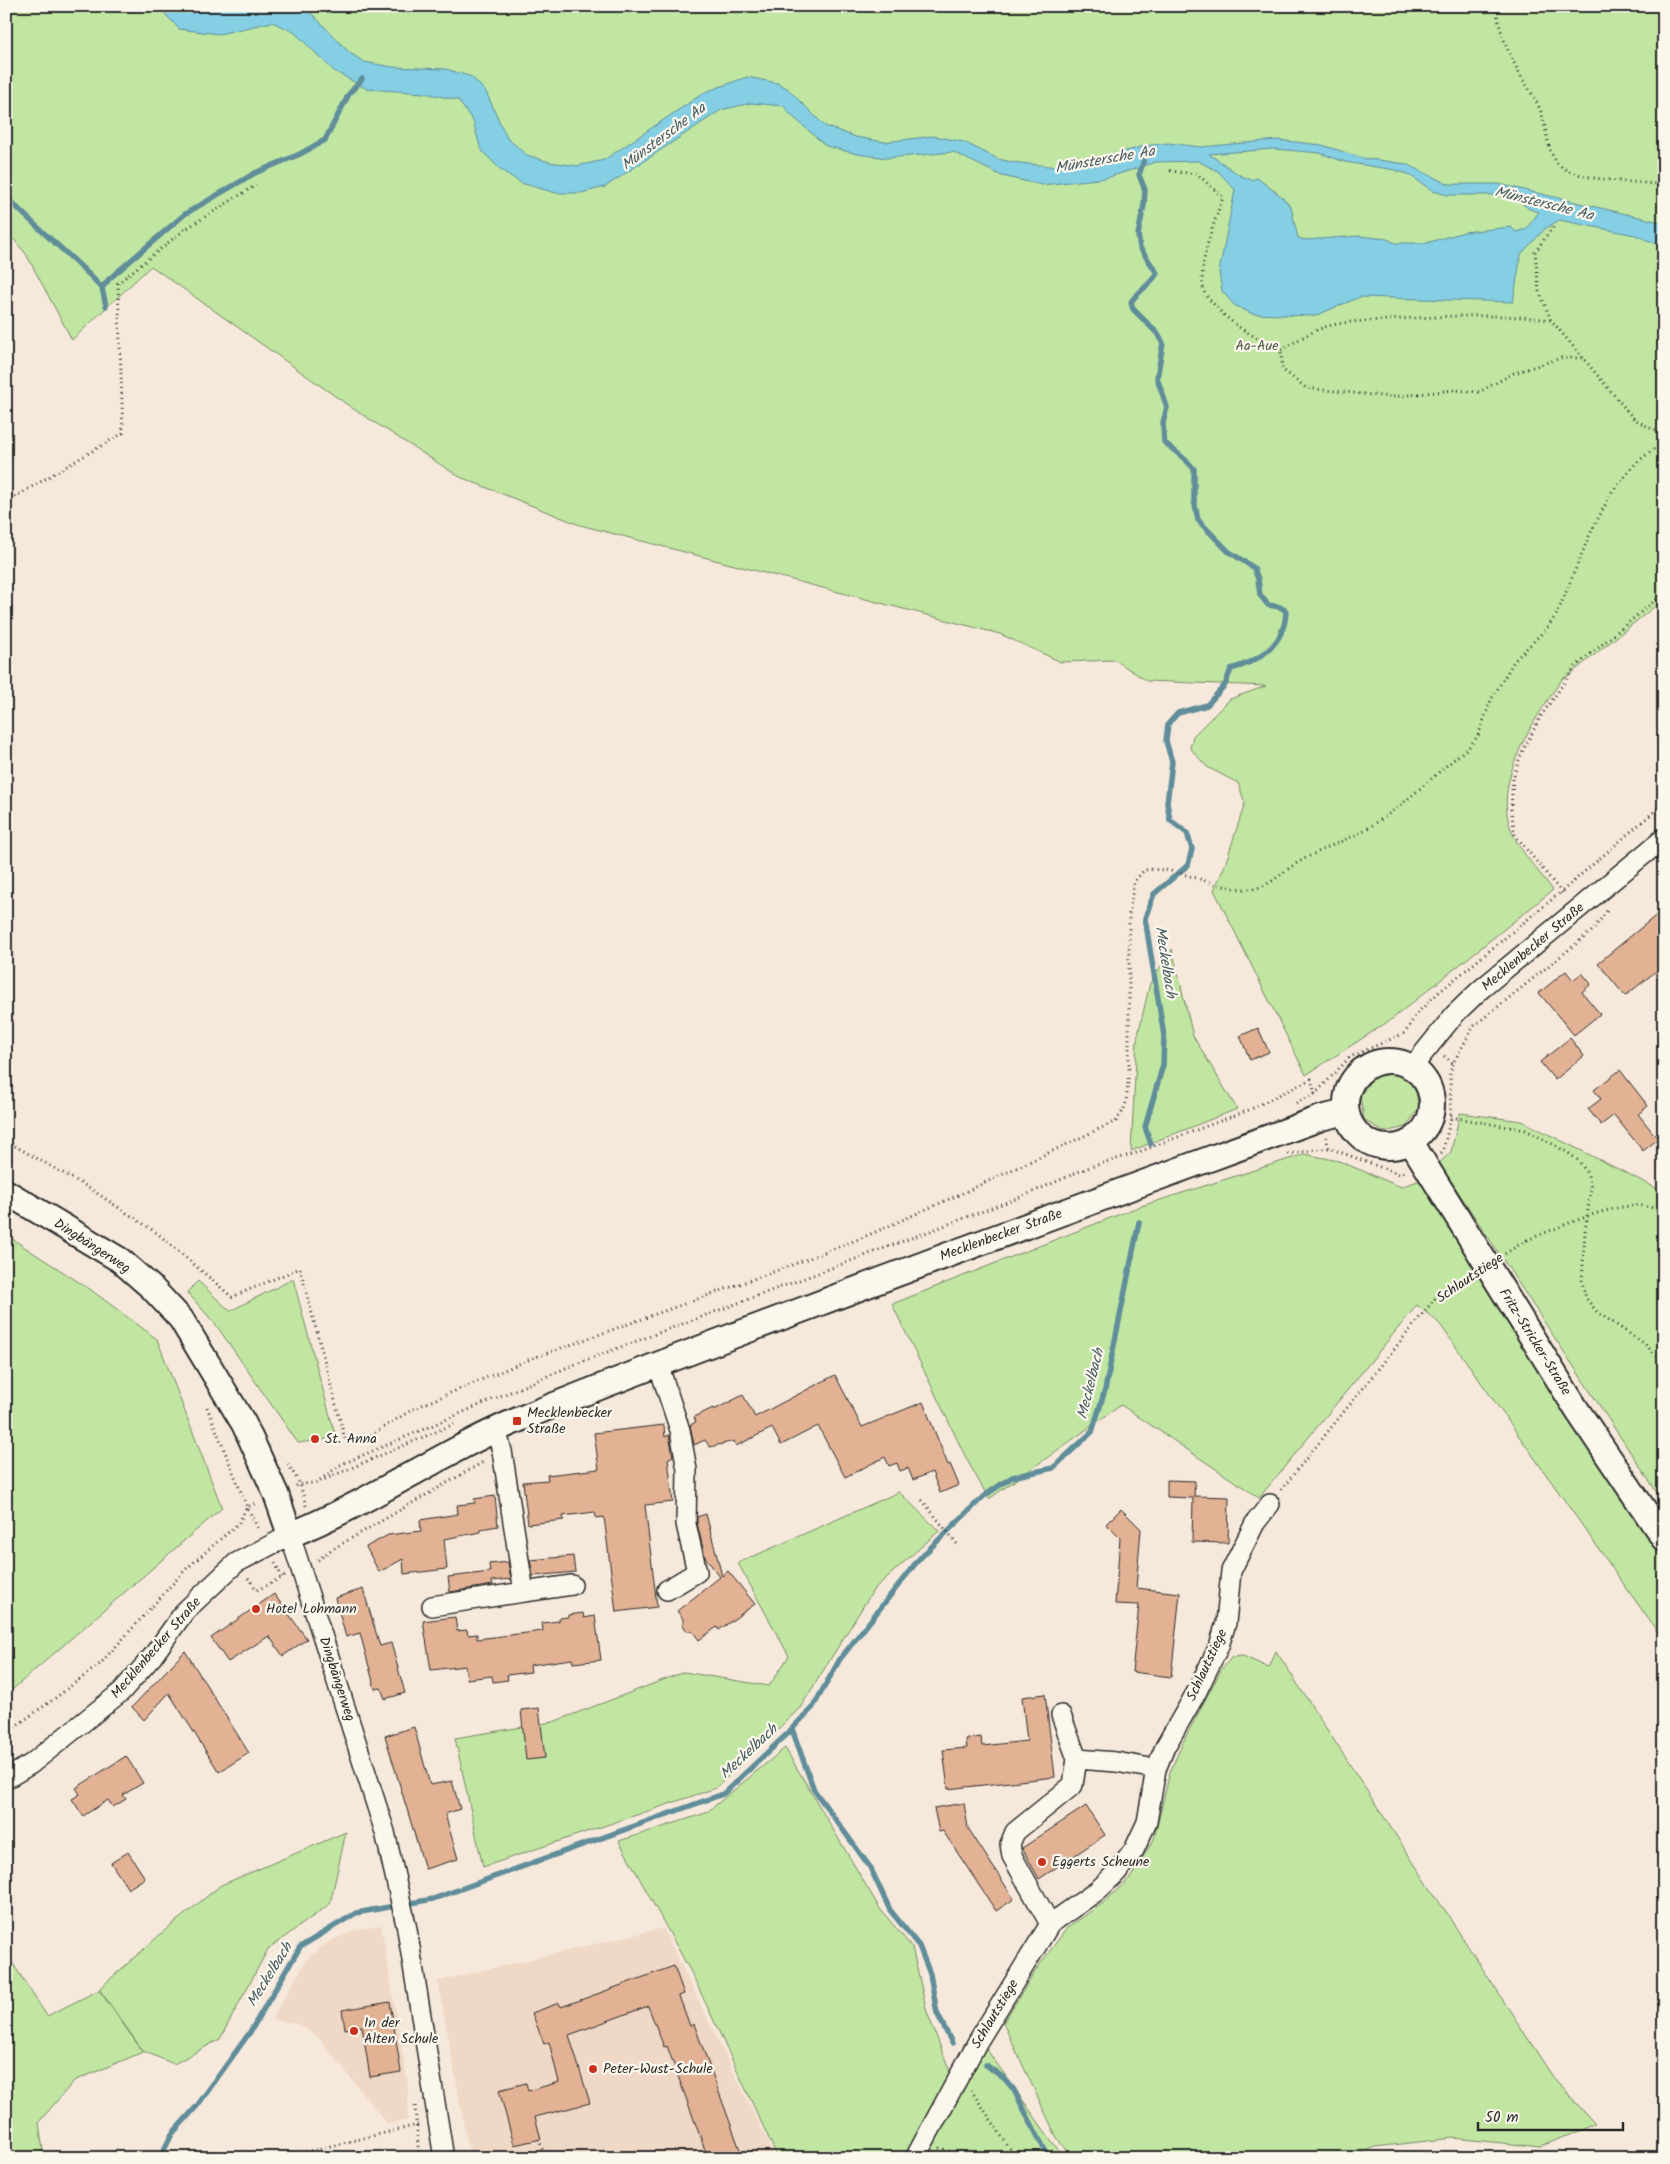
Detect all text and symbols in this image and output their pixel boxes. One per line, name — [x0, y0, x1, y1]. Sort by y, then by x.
water label: Münstersche Aa — [616, 96, 712, 177]
water label: Münstersche Aa — [1053, 139, 1158, 181]
water label: Münstersche Aa — [1492, 180, 1597, 228]
park label: Aa-Aue — [1235, 335, 1279, 357]
street label: Mecklenbecker Straße — [1477, 897, 1590, 997]
water label: Meckelbach — [1147, 924, 1183, 1002]
street label: Mecklenbecker Straße — [937, 1202, 1066, 1267]
street label: Dingbängerweg — [49, 1213, 135, 1279]
street label: Schlautstiege — [1432, 1247, 1509, 1309]
street label: Fritz-Stricker-Straße — [1493, 1284, 1577, 1400]
water label: Meckelbach — [1071, 1344, 1112, 1422]
place label: Mecklenbecker Straße — [527, 1402, 613, 1440]
marker: Mecklenbecker Straße — [511, 1415, 523, 1427]
place label: St. Anna — [325, 1428, 377, 1450]
marker: St. Anna — [309, 1433, 321, 1445]
street label: Mecklenbecker Straße — [105, 1592, 207, 1704]
place label: Hotel Lohmann — [266, 1598, 357, 1620]
marker: Hotel Lohmann — [250, 1603, 262, 1615]
street label: Schlautstiege — [1181, 1625, 1234, 1705]
street label: Dingbängerweg — [313, 1634, 361, 1724]
water label: Meckelbach — [714, 1717, 785, 1785]
place label: Eggerts Scheune — [1052, 1851, 1150, 1873]
marker: Eggerts Scheune — [1036, 1856, 1048, 1868]
water label: Meckelbach — [241, 1936, 300, 2012]
street label: Schlautstiege — [966, 1975, 1025, 2053]
place label: In der Alten Schule — [364, 2012, 439, 2050]
marker: In der Alten Schule — [348, 2025, 360, 2037]
place label: Peter-Wust-Schule — [603, 2058, 714, 2080]
marker: Peter-Wust-Schule — [587, 2063, 599, 2075]
scale bar — [1478, 2099, 1622, 2131]
text: 50 m — [1485, 2106, 1519, 2130]

